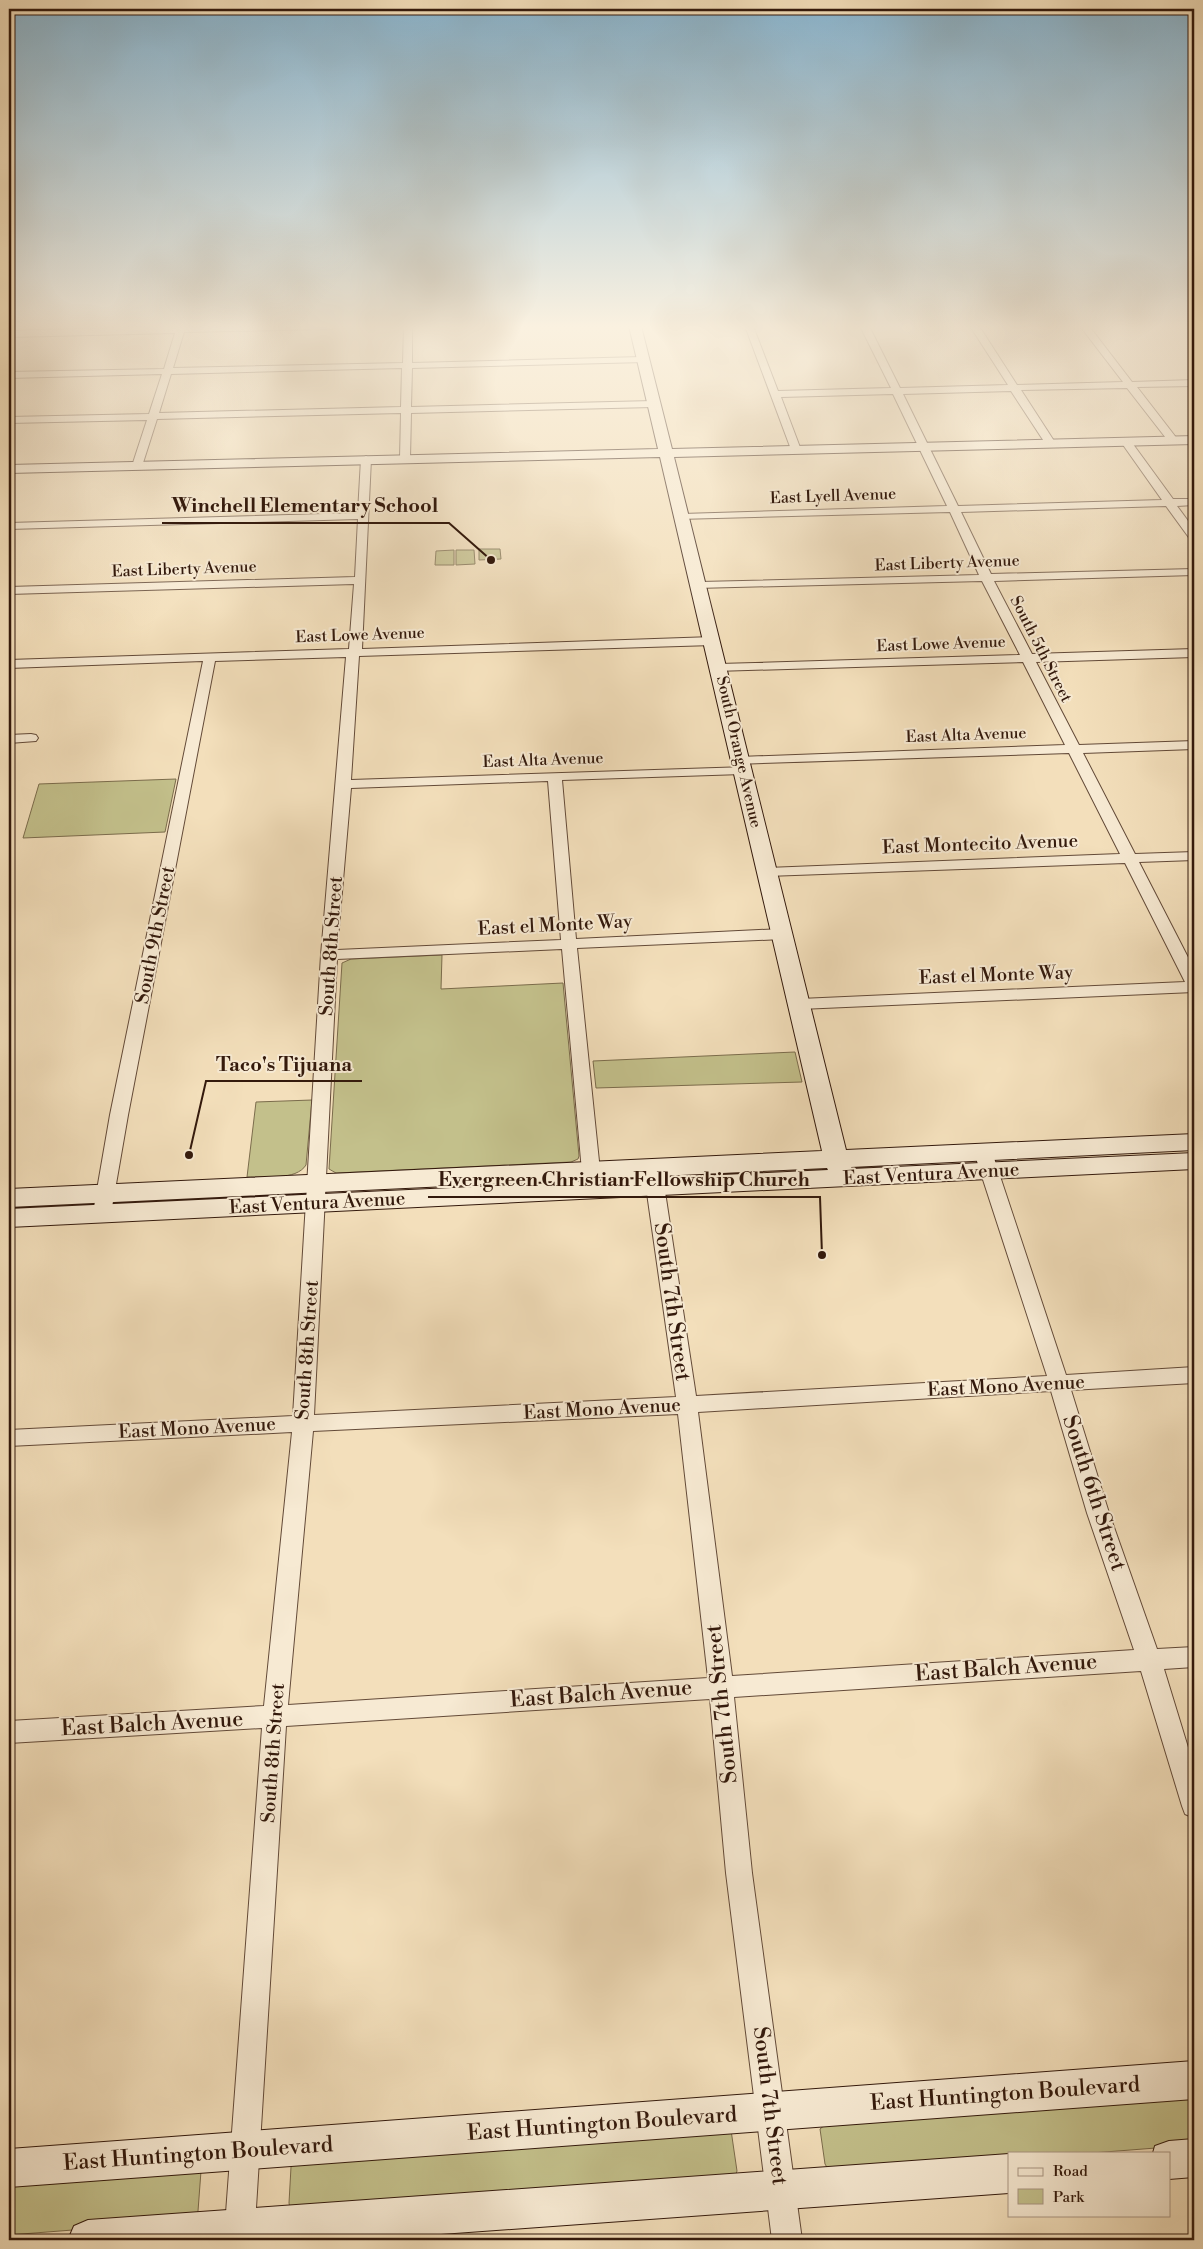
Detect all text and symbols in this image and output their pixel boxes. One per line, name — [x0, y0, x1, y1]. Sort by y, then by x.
street label: East Lyell Avenue — [769, 484, 897, 508]
callout: Winchell Elementary School — [162, 488, 449, 523]
text: Winchell Elementary School — [171, 494, 439, 519]
street label: East Liberty Avenue — [874, 550, 1020, 576]
street label: East Liberty Avenue — [111, 556, 257, 582]
street label: South 5th Street — [1006, 592, 1077, 706]
street label: East Lowe Avenue — [295, 623, 425, 647]
street label: East Lowe Avenue — [876, 632, 1006, 656]
street label: South Orange Avenue — [712, 674, 766, 830]
street label: East Alta Avenue — [905, 723, 1027, 747]
street label: East Alta Avenue — [482, 748, 604, 772]
street label: East Montecito Avenue — [882, 829, 1078, 859]
street label: South 9th Street — [130, 864, 180, 1006]
street label: South 8th Street — [314, 875, 348, 1017]
street label: East el Monte Way — [477, 909, 634, 941]
street label: East el Monte Way — [918, 960, 1074, 990]
callout: Taco's Tijuana — [206, 1046, 362, 1081]
text: Taco's Tijuana — [216, 1053, 352, 1078]
street label: East Ventura Avenue — [842, 1157, 1020, 1191]
callout: Evergreen Christian Fellowship Church — [428, 1162, 820, 1197]
text: Evergreen Christian Fellowship Church — [438, 1168, 811, 1193]
street label: East Ventura Avenue — [228, 1186, 406, 1220]
street label: South 7th Street — [648, 1221, 697, 1383]
street label: South 8th Street — [290, 1279, 324, 1421]
street label: East Mono Avenue — [927, 1370, 1085, 1402]
street label: East Mono Avenue — [523, 1393, 681, 1425]
street label: East Mono Avenue — [118, 1412, 276, 1444]
street label: South 6th Street — [1056, 1412, 1132, 1574]
street label: South 7th Street — [700, 1623, 744, 1785]
street label: East Balch Avenue — [914, 1648, 1098, 1688]
street label: East Balch Avenue — [509, 1674, 693, 1714]
street label: South 8th Street — [256, 1682, 290, 1824]
street label: East Balch Avenue — [60, 1706, 244, 1742]
street label: South 7th Street — [747, 2025, 793, 2187]
street label: East Huntington Boulevard — [869, 2071, 1141, 2117]
street label: East Huntington Boulevard — [466, 2101, 738, 2147]
street label: East Huntington Boulevard — [62, 2131, 334, 2177]
legend — [1008, 2152, 1170, 2216]
text: Road — [1053, 2162, 1088, 2181]
text: Park — [1053, 2188, 1085, 2207]

